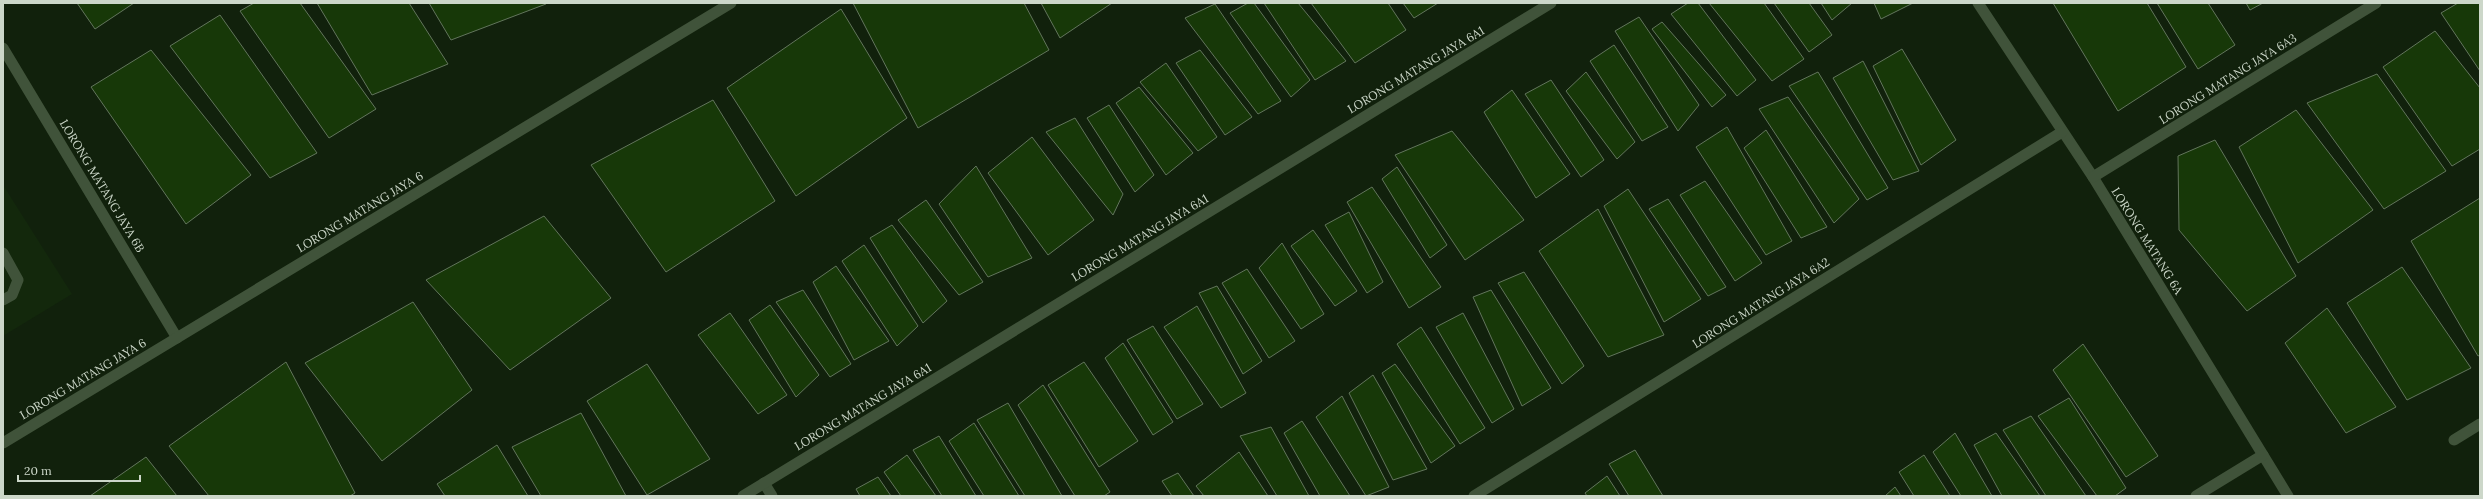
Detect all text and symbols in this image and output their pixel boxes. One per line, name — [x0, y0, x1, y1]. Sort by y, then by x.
street label: LORONG MATANG JAYA 6A1 — [1345, 23, 1487, 116]
street label: LORONG MATANG JAYA 6A3 — [2156, 30, 2299, 127]
street label: LORONG MATANG JAYA 6B — [57, 117, 148, 255]
street label: LORONG MATANG JAYA 6 — [294, 168, 426, 255]
street label: LORONG MATANG 6A — [2108, 184, 2187, 297]
street label: LORONG MATANG JAYA 6A1 — [1069, 191, 1211, 284]
street label: LORONG MATANG JAYA 6A2 — [1689, 254, 1832, 351]
street label: LORONG MATANG JAYA 6 — [17, 335, 149, 422]
street label: LORONG MATANG JAYA 6A1 — [792, 360, 934, 453]
scale bar — [18, 457, 140, 483]
text: 20 m — [24, 463, 52, 478]

